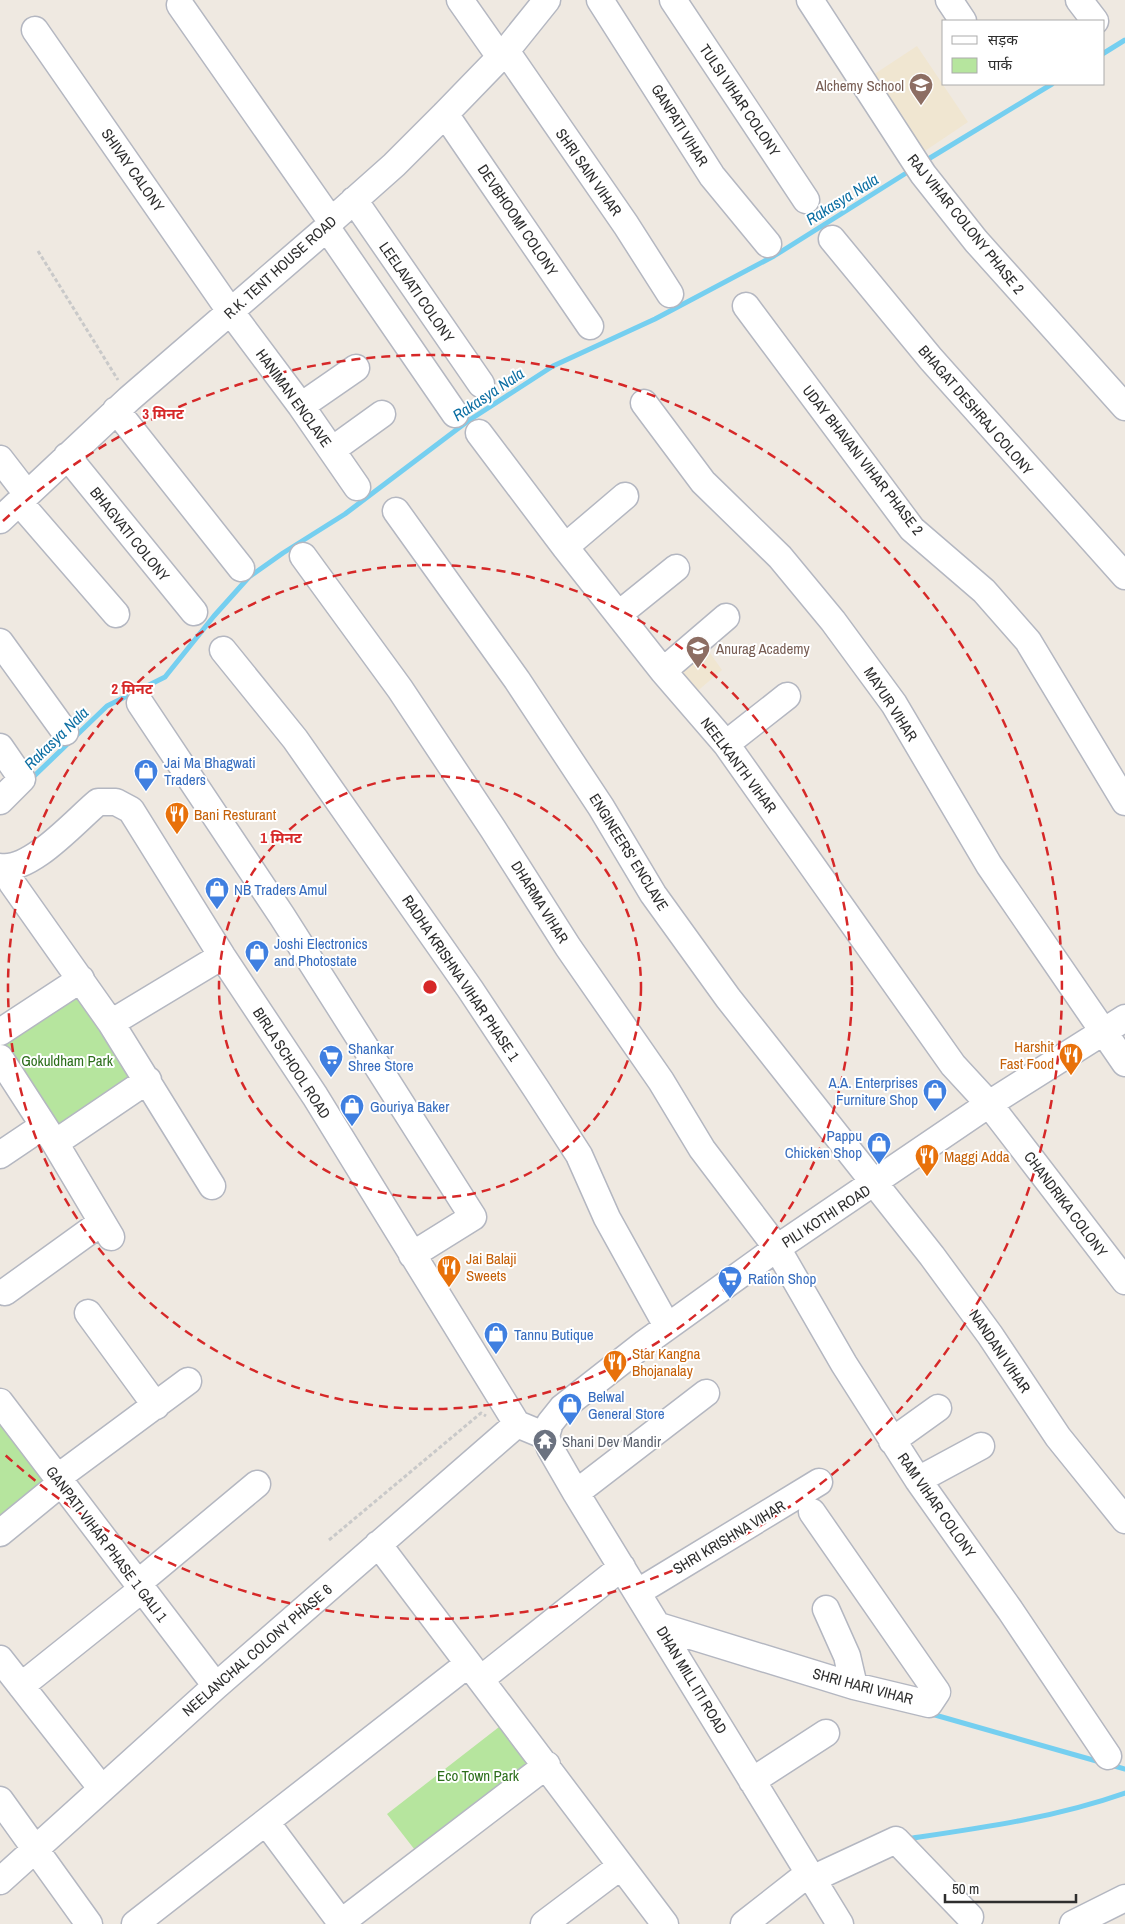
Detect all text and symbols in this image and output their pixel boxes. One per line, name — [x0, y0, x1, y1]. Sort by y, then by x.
legend — [942, 20, 1105, 85]
text: सड़क — [988, 29, 1018, 50]
street label: TULSI VIHAR COLONY — [695, 40, 786, 161]
text: पार्क — [988, 54, 1012, 75]
school or university icon: Alchemy School — [908, 72, 934, 106]
place label: Alchemy School — [815, 75, 904, 96]
street label: GANPATI VIHAR — [646, 80, 714, 170]
street label: SHIVAY CALONY — [97, 124, 170, 216]
street label: SHRI SAIN VIHAR — [551, 124, 627, 220]
street label: RAJ VIHAR COLONY PHASE 2 — [903, 149, 1029, 299]
street label: DEVBHOOMI COLONY — [473, 160, 564, 281]
water label: Rakasya Nala — [802, 168, 882, 230]
street label: R.K. TENT HOUSE ROAD — [219, 211, 341, 323]
street label: LEELAVATI COLONY — [374, 238, 460, 347]
street label: BHAGAT DESHRAJ COLONY — [914, 341, 1039, 480]
street label: HANIMAN ENCLAVE — [251, 345, 337, 451]
water label: Rakasya Nala — [448, 362, 528, 426]
street label: UDAY BHAVANI VIHAR PHASE 2 — [798, 381, 928, 540]
text: 3 मिनट — [142, 403, 185, 424]
street label: BHAGVATI COLONY — [85, 482, 175, 586]
school or university icon: Anurag Academy — [685, 635, 711, 669]
place label: Anurag Academy — [715, 638, 811, 659]
street label: MAYUR VIHAR — [859, 663, 923, 745]
text: 2 मिनट — [111, 678, 154, 699]
water label: Rakasya Nala — [19, 702, 93, 774]
street label: NEELKANTH VIHAR — [696, 713, 782, 817]
place label: Jai Ma Bhagwati Traders — [164, 752, 256, 790]
shop icon: Jai Ma Bhagwati Traders — [133, 758, 159, 792]
street label: ENGINEERS' ENCLAVE — [584, 789, 674, 915]
restaurant icon: Bani Resturant — [164, 801, 190, 835]
place label: Bani Resturant — [194, 804, 277, 825]
text: 1 मिनट — [260, 827, 303, 848]
street label: DHARMA VIHAR — [506, 857, 574, 947]
shop icon: NB Traders Amul — [204, 876, 230, 910]
place label: NB Traders Amul — [234, 879, 327, 900]
street label: RADHA KRISHNA VIHAR PHASE 1 — [397, 891, 525, 1065]
place label: Joshi Electronics and Photostate — [274, 933, 368, 971]
shop icon: Joshi Electronics and Photostate — [244, 939, 270, 973]
centre of rings — [421, 978, 439, 996]
street label: BIRLA SCHOOL ROAD — [248, 1003, 336, 1123]
place label: Harshit Fast Food — [1000, 1036, 1055, 1074]
place label: Shankar Shree Store — [348, 1038, 414, 1076]
restaurant icon: Harshit Fast Food — [1058, 1042, 1084, 1076]
supermarket icon: Shankar Shree Store — [318, 1044, 344, 1078]
park label: Gokuldham Park — [21, 1050, 114, 1071]
place label: A.A. Enterprises Furniture Shop — [827, 1072, 918, 1110]
shop icon: A.A. Enterprises Furniture Shop — [922, 1078, 948, 1112]
shop icon: Gouriya Baker — [339, 1093, 365, 1127]
place label: Gouriya Baker — [370, 1096, 449, 1117]
place label: Pappu Chicken Shop — [785, 1125, 862, 1163]
shop icon: Pappu Chicken Shop — [866, 1131, 892, 1165]
restaurant icon: Maggi Adda — [914, 1143, 940, 1177]
place label: Maggi Adda — [944, 1146, 1010, 1167]
street label: CHANDRIKA COLONY — [1019, 1147, 1113, 1262]
street label: PILI KOTHI ROAD — [778, 1179, 875, 1253]
place label: Jai Balaji Sweets — [466, 1248, 517, 1286]
restaurant icon: Jai Balaji Sweets — [436, 1254, 462, 1288]
supermarket icon: Ration Shop — [717, 1265, 743, 1299]
place label: Ration Shop — [748, 1268, 817, 1289]
street label: NANDANI VIHAR — [964, 1305, 1036, 1397]
shop icon: Tannu Butique — [483, 1321, 509, 1355]
place label: Tannu Butique — [514, 1324, 594, 1345]
place label: Star Kangna Bhojanalay — [632, 1343, 701, 1381]
restaurant icon: Star Kangna Bhojanalay — [602, 1349, 628, 1383]
place label: Belwal General Store — [588, 1386, 665, 1424]
shop icon: Belwal General Store — [557, 1392, 583, 1426]
temple icon: Shani Dev Mandir — [532, 1428, 558, 1462]
place label: Shani Dev Mandir — [562, 1431, 661, 1452]
street label: RAM VIHAR COLONY — [893, 1448, 982, 1562]
street label: GANPATI VIHAR PHASE 1 GALI 1 — [41, 1462, 173, 1626]
street label: SHRI KRISHNA VIHAR — [669, 1495, 789, 1579]
street label: NEELANCHAL COLONY PHASE 6 — [178, 1579, 337, 1721]
street label: DHAN MILL ITI ROAD — [652, 1622, 732, 1738]
street label: SHRI HARI VIHAR — [810, 1663, 916, 1710]
park label: Eco Town Park — [437, 1765, 520, 1786]
scale bar — [945, 1872, 1076, 1904]
text: 50 m — [952, 1878, 979, 1899]

